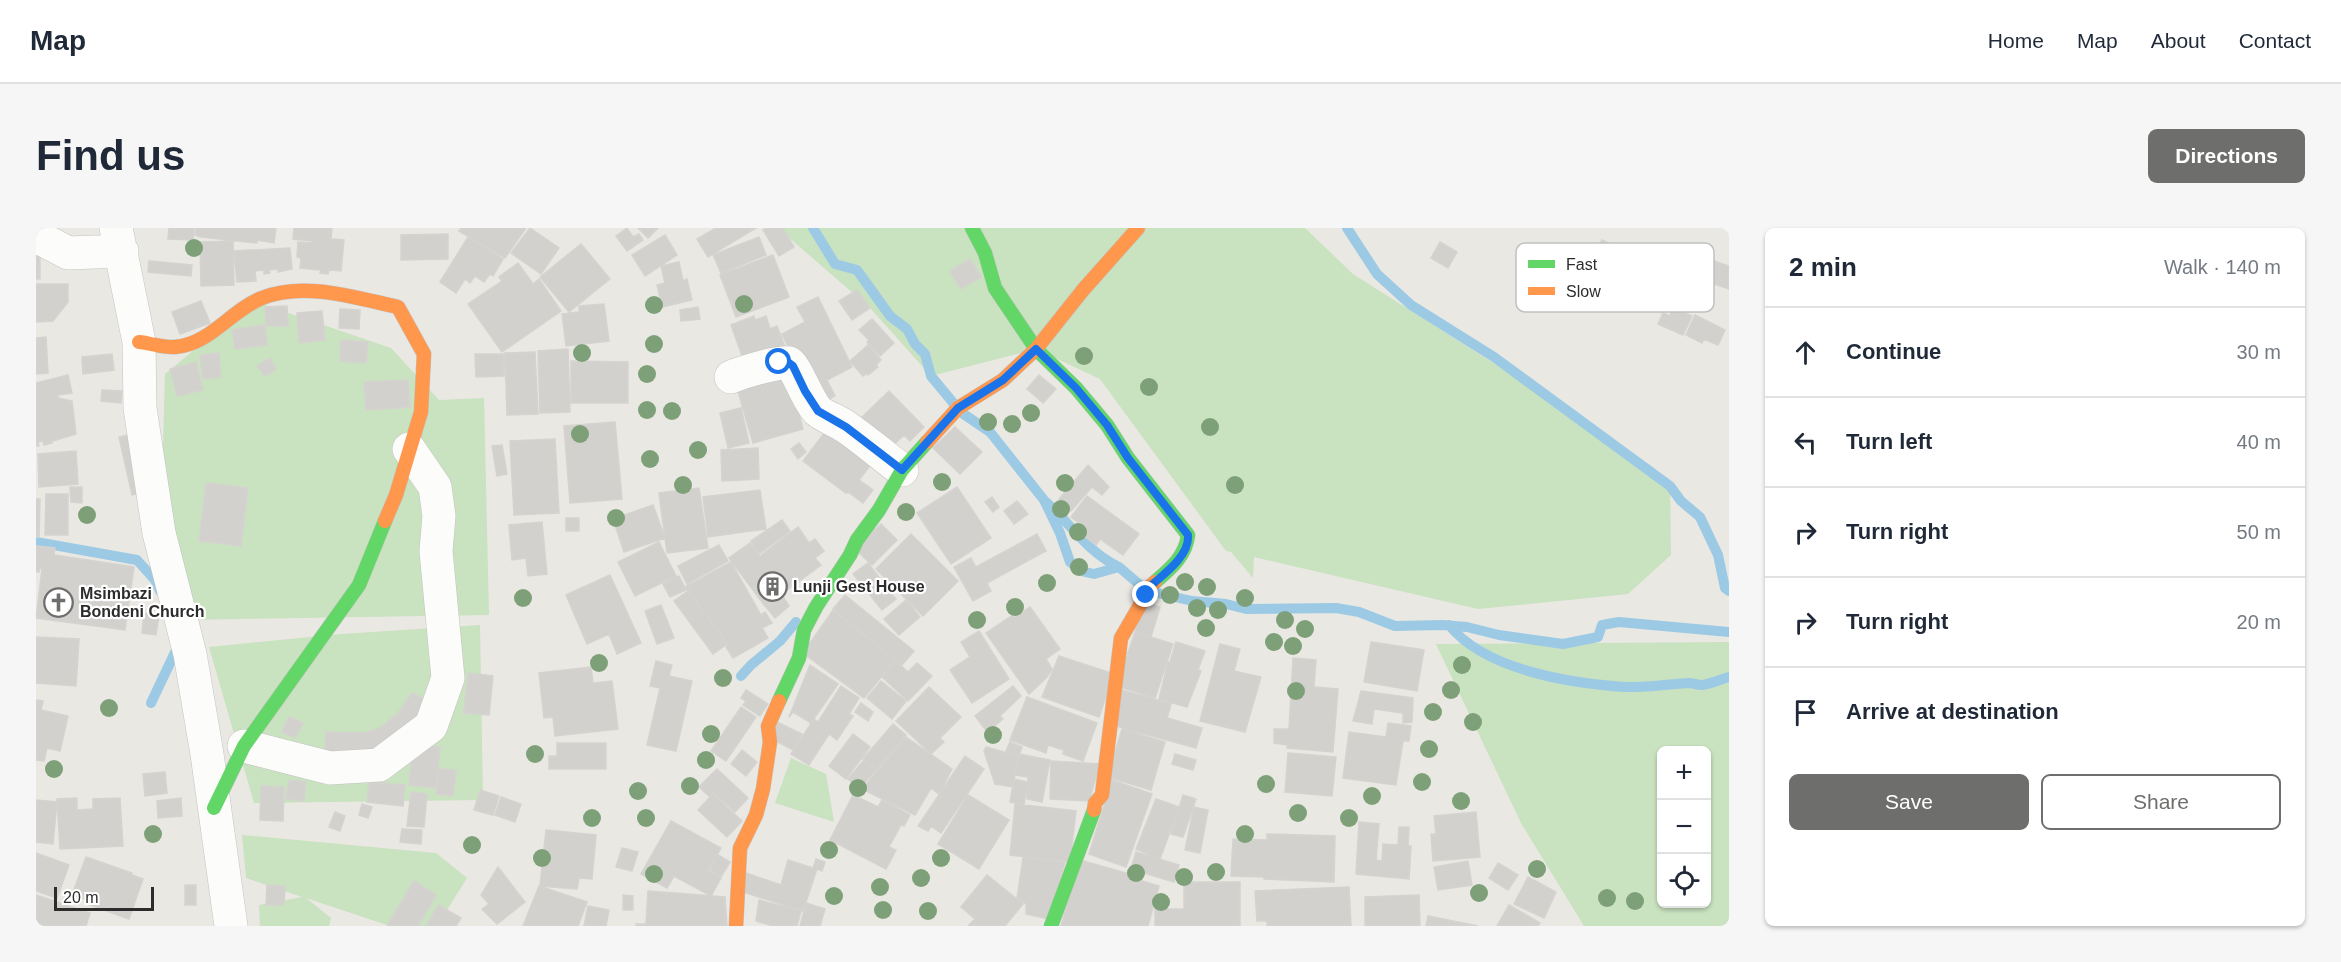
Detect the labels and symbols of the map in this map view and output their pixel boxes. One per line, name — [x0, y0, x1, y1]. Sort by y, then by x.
legend — [1516, 243, 1714, 312]
text: Fast — [1566, 256, 1598, 273]
text: Slow — [1566, 283, 1601, 300]
route start — [765, 348, 791, 374]
building icon: Lunji Gest House — [756, 570, 788, 602]
place label: Lunji Gest House — [793, 578, 925, 595]
route end — [1132, 581, 1158, 607]
place label: Msimbazi Bondeni Church — [80, 585, 204, 620]
church icon: Msimbazi Bondeni Church — [43, 586, 75, 618]
scale bar — [54, 884, 154, 912]

